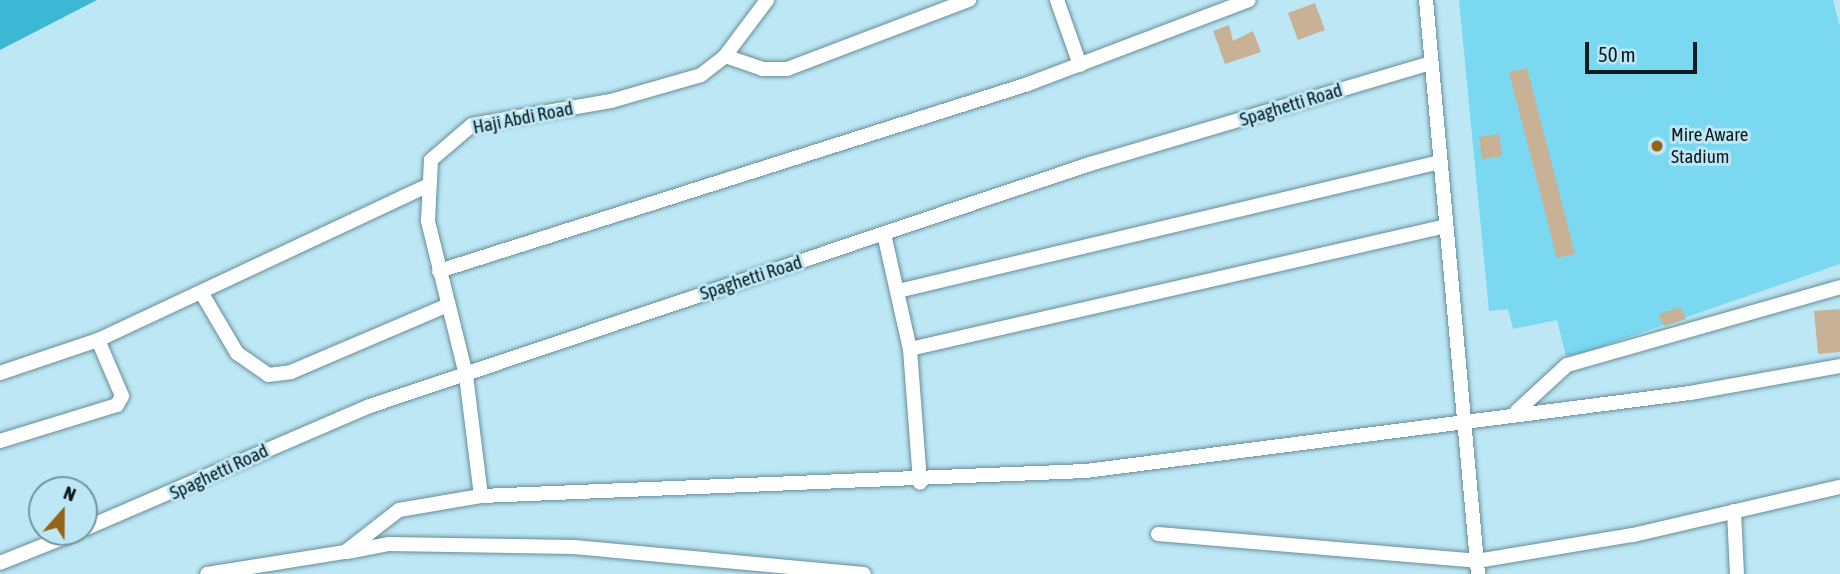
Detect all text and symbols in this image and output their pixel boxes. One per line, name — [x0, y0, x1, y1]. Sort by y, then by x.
scale bar — [1588, 28, 1700, 72]
text: 50 m — [1598, 42, 1636, 66]
street label: Spaghetti Road — [1237, 79, 1345, 131]
street label: Haji Abdi Road — [471, 97, 575, 139]
place label: Mire Aware Stadium — [1671, 124, 1748, 168]
marker: Mire Aware Stadium — [1649, 138, 1665, 154]
street label: Spaghetti Road — [697, 251, 805, 305]
street label: Spaghetti Road — [166, 439, 272, 505]
north arrow — [28, 476, 98, 546]
text: N — [61, 481, 79, 506]

